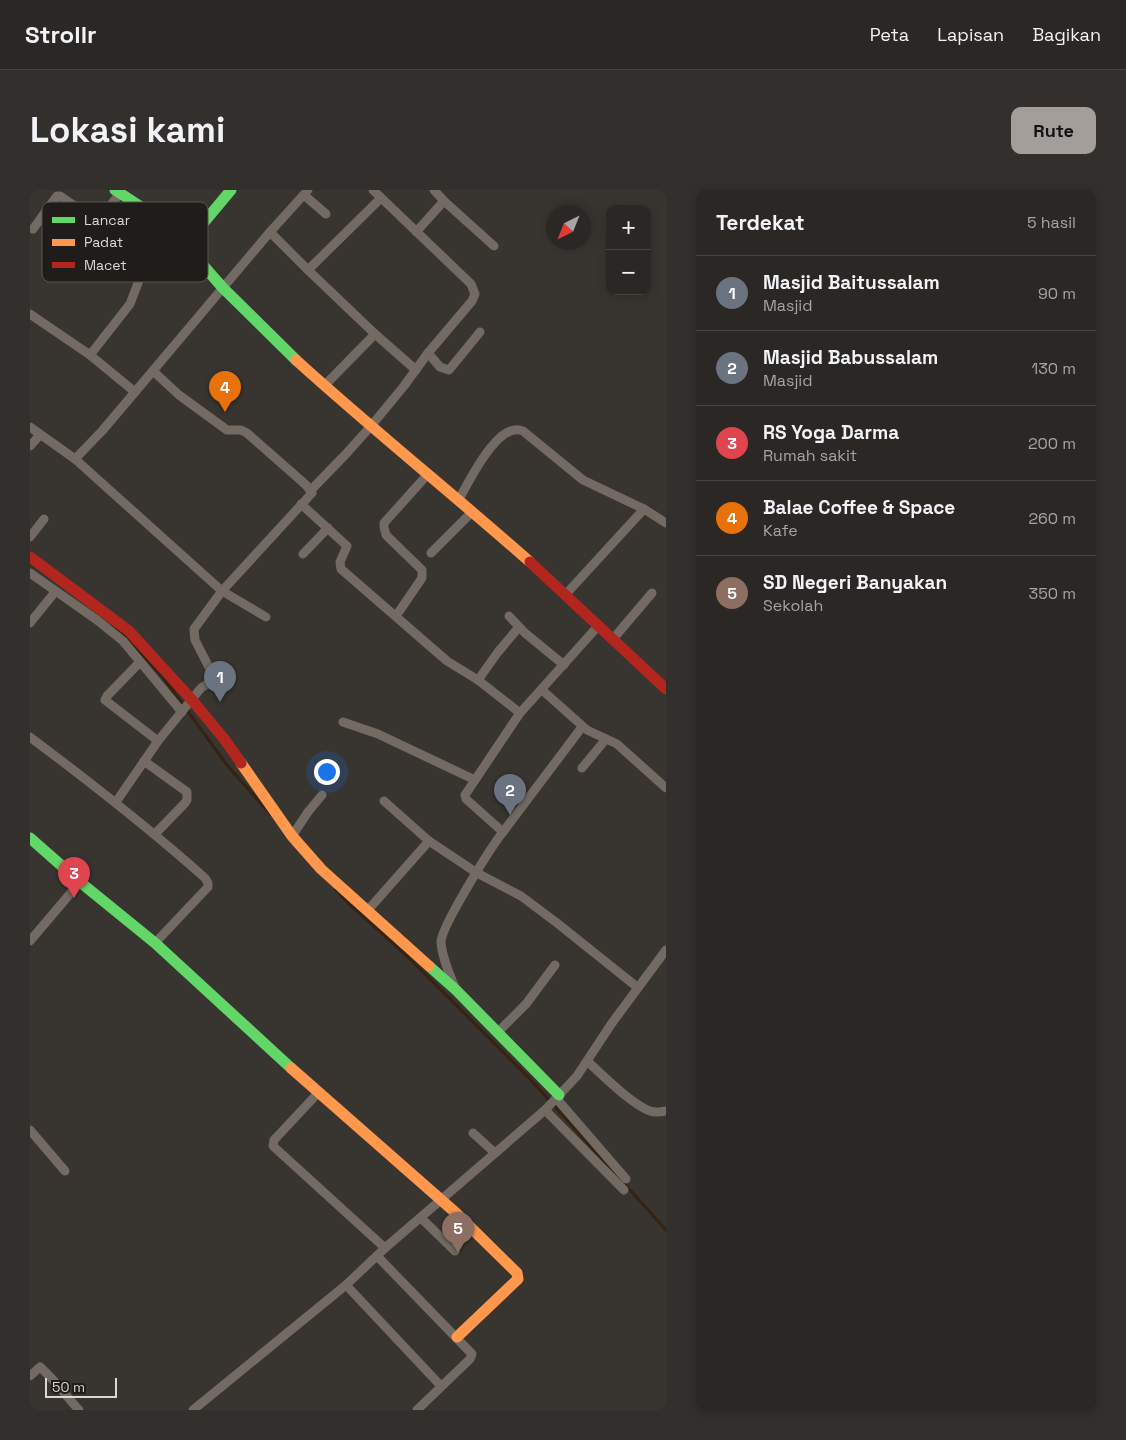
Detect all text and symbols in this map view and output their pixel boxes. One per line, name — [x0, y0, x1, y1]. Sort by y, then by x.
text: Strollr — [25, 19, 97, 50]
text: Peta — [870, 23, 909, 46]
text: Lapisan — [937, 23, 1004, 46]
text: Bagikan — [1032, 23, 1101, 46]
button: Rute — [1011, 107, 1096, 154]
text: Lokasi kami — [30, 108, 225, 152]
legend — [42, 202, 208, 282]
north arrow — [546, 205, 591, 250]
map controls — [606, 205, 651, 295]
button: + — [606, 205, 651, 250]
text: Terdekat — [716, 209, 805, 236]
text: Lancar — [84, 211, 130, 229]
text: 5 hasil — [1027, 212, 1076, 233]
text: Padat — [84, 233, 123, 251]
button: − — [606, 250, 651, 295]
text: Macet — [84, 256, 127, 274]
text: Masjid Baitussalam — [763, 270, 940, 295]
text: 1 — [728, 283, 736, 304]
text: 90 m — [1038, 283, 1076, 304]
text: Masjid — [763, 295, 813, 316]
text: Masjid Babussalam — [763, 345, 938, 370]
text: 2 — [727, 358, 737, 379]
text: 130 m — [1032, 358, 1076, 379]
text: Masjid — [763, 370, 813, 391]
pin: 4 — [209, 371, 241, 412]
text: RS Yoga Darma — [763, 420, 899, 445]
text: 3 — [727, 433, 737, 454]
text: 200 m — [1028, 433, 1076, 454]
text: Rumah sakit — [763, 445, 857, 466]
text: Balae Coffee & Space — [763, 495, 955, 520]
text: 4 — [727, 508, 737, 529]
text: 260 m — [1028, 508, 1076, 529]
text: Kafe — [763, 520, 798, 541]
text: SD Negeri Banyakan — [763, 570, 947, 595]
text: 5 — [727, 583, 737, 604]
text: 350 m — [1029, 583, 1076, 604]
text: Sekolah — [763, 595, 823, 616]
pin: 1 — [204, 661, 236, 702]
your location — [314, 759, 340, 785]
pin: 2 — [494, 774, 526, 815]
pin: 3 — [58, 857, 90, 898]
pin: 5 — [442, 1212, 474, 1253]
scale bar — [45, 1375, 118, 1398]
text: 50 m — [52, 1378, 85, 1396]

